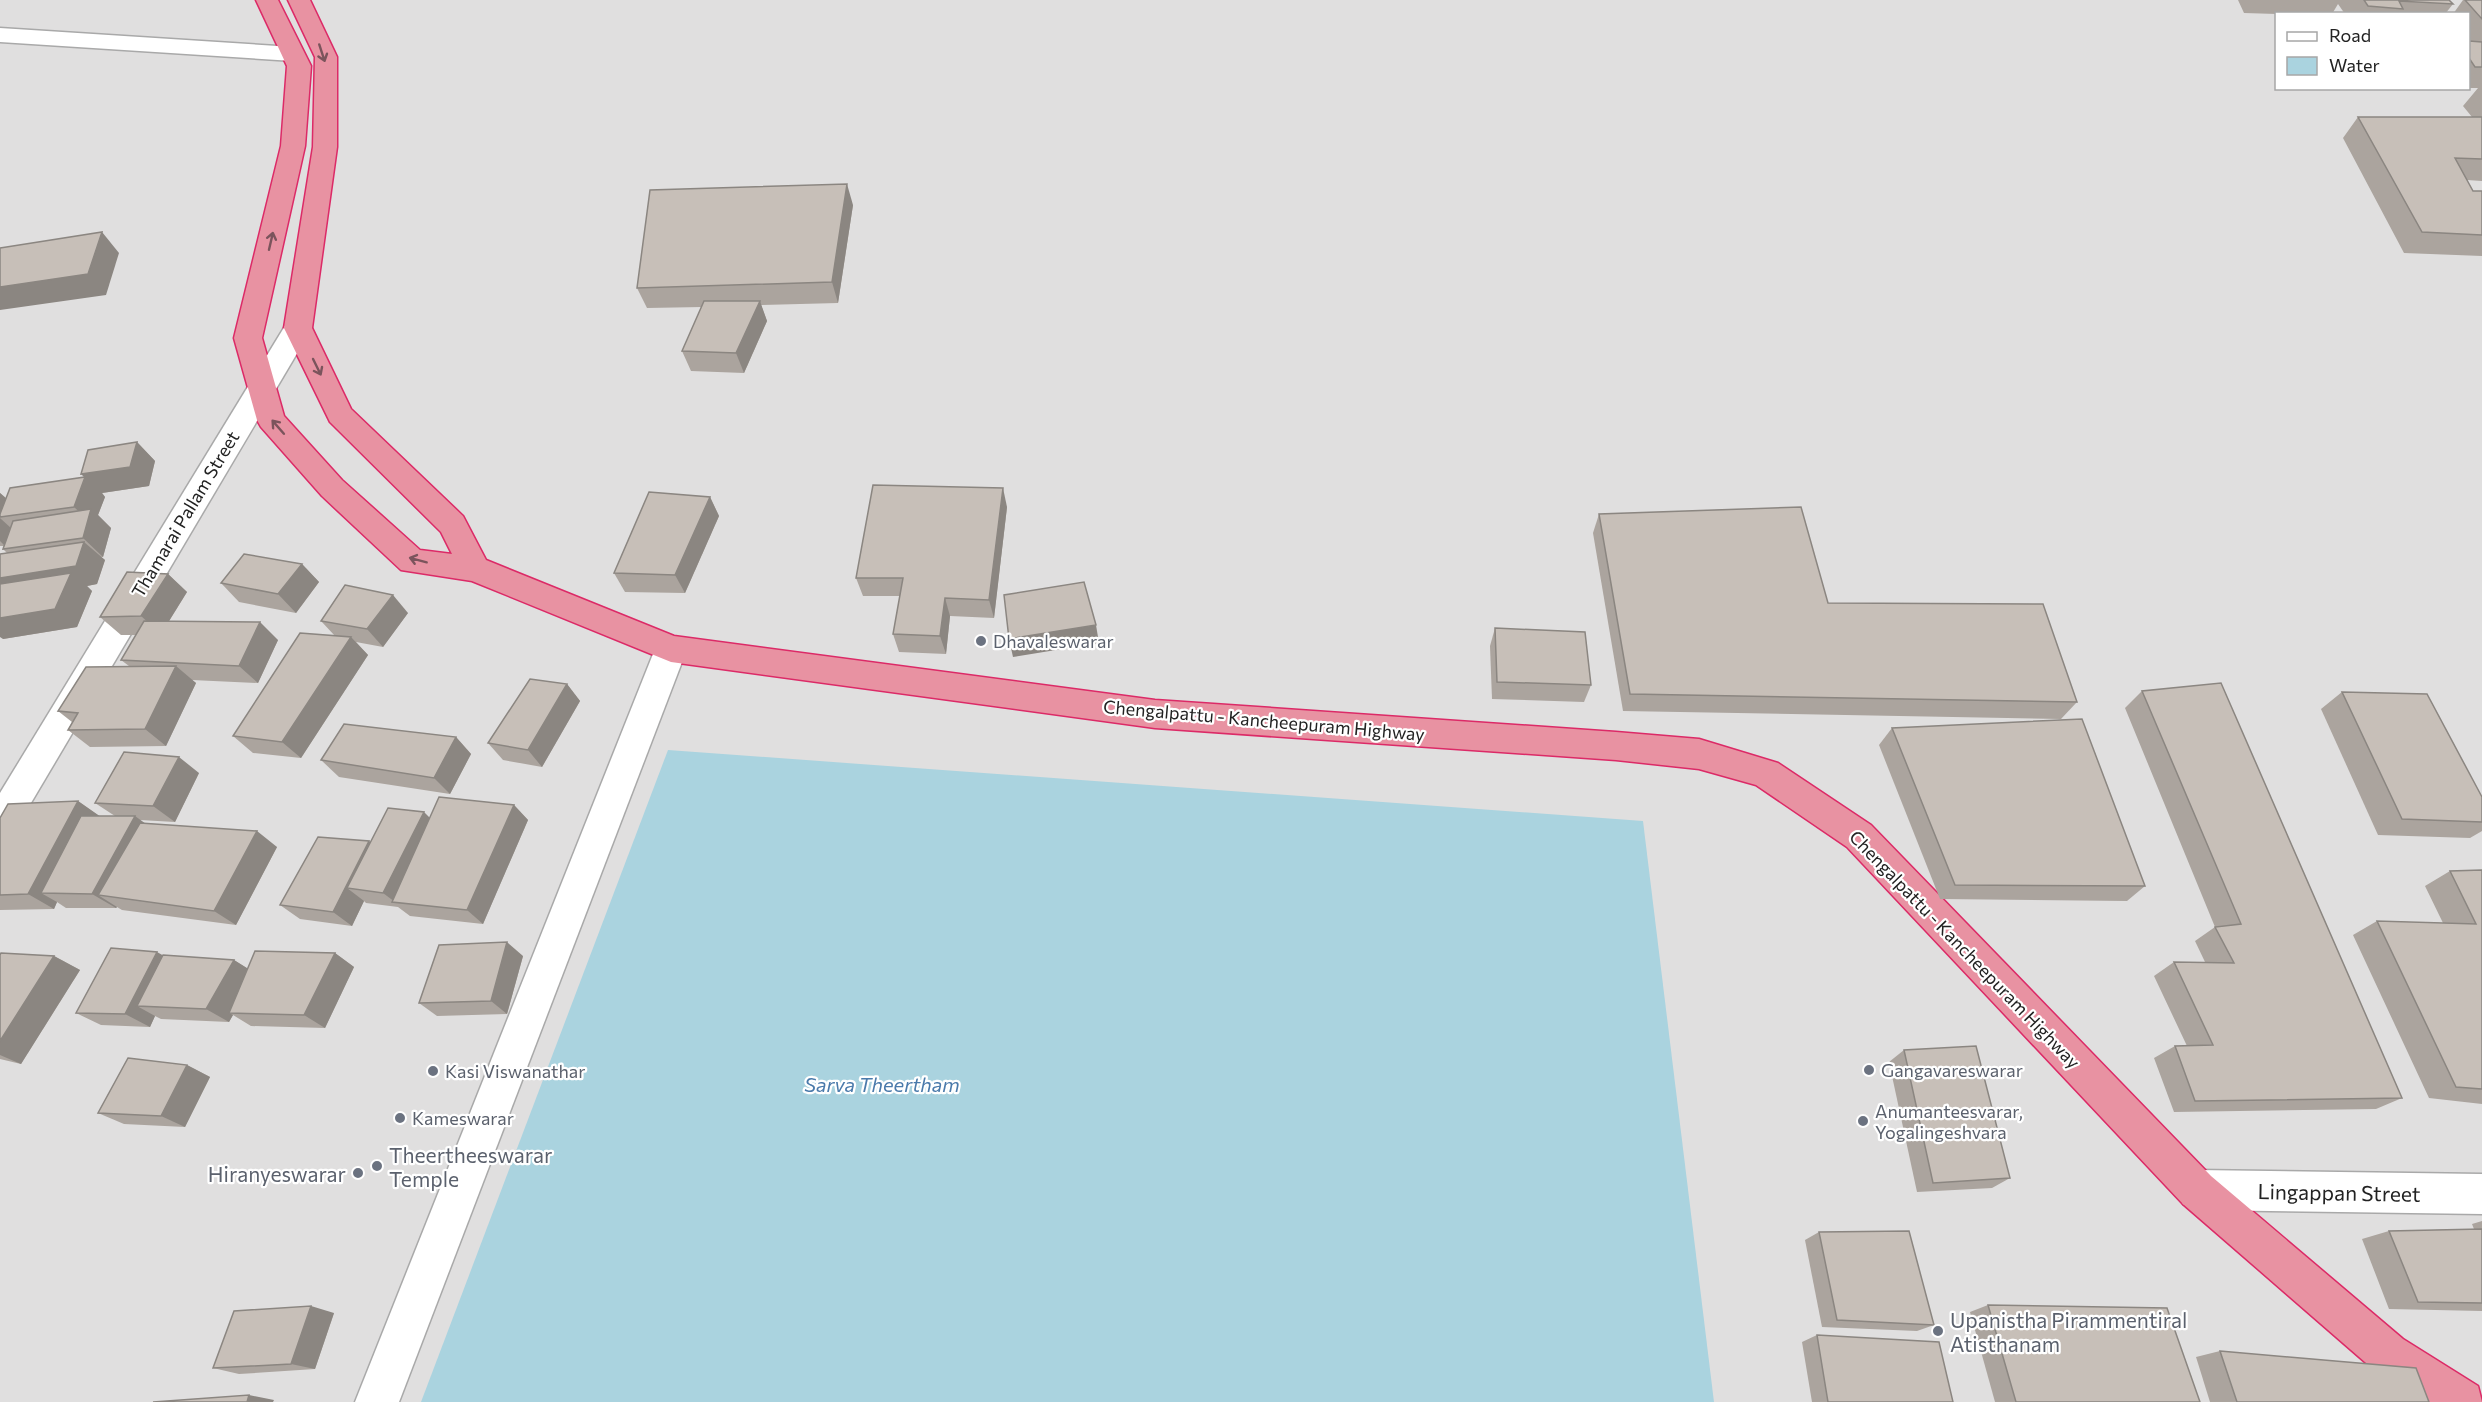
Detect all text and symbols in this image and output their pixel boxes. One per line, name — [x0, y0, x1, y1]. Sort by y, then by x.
legend — [2275, 12, 2470, 90]
text: Road — [2329, 24, 2371, 46]
one-way arrow — [318, 43, 329, 62]
text: Water — [2329, 54, 2380, 76]
one-way arrow — [266, 232, 277, 251]
one-way arrow — [312, 358, 324, 376]
one-way arrow — [271, 420, 285, 435]
street label: Thamarai Pallam Street — [127, 427, 243, 601]
one-way arrow — [409, 554, 428, 566]
place label: Dhavaleswarar — [993, 630, 1114, 652]
marker: Dhavaleswarar — [974, 634, 988, 648]
street label: Chengalpattu - Kancheepuram Highway — [1102, 695, 1426, 745]
street label: Chengalpattu - Kancheepuram Highway — [1845, 825, 2085, 1073]
place label: Gangavareswarar — [1881, 1059, 2023, 1081]
place label: Kasi Viswanathar — [445, 1060, 585, 1082]
marker: Gangavareswarar — [1862, 1063, 1876, 1077]
marker: Kasi Viswanathar — [426, 1064, 440, 1078]
water label: Sarva Theertham — [804, 1072, 960, 1096]
place label: Anumanteesvarar, Yogalingeshvara — [1875, 1100, 2023, 1143]
place label: Kameswarar — [412, 1107, 514, 1129]
marker: Kameswarar — [393, 1111, 407, 1125]
marker: Anumanteesvarar, Yogalingeshvara — [1856, 1114, 1870, 1128]
place label: Theertheeswarar Temple — [389, 1142, 552, 1191]
marker: Theertheeswarar Temple — [370, 1159, 384, 1173]
place label: Hiranyeswarar — [208, 1161, 346, 1186]
marker: Hiranyeswarar — [351, 1166, 365, 1180]
street label: Lingappan Street — [2257, 1178, 2421, 1206]
place label: Upanistha Pirammentiral Atisthanam — [1950, 1307, 2187, 1356]
marker: Upanistha Pirammentiral Atisthanam — [1931, 1324, 1945, 1338]

